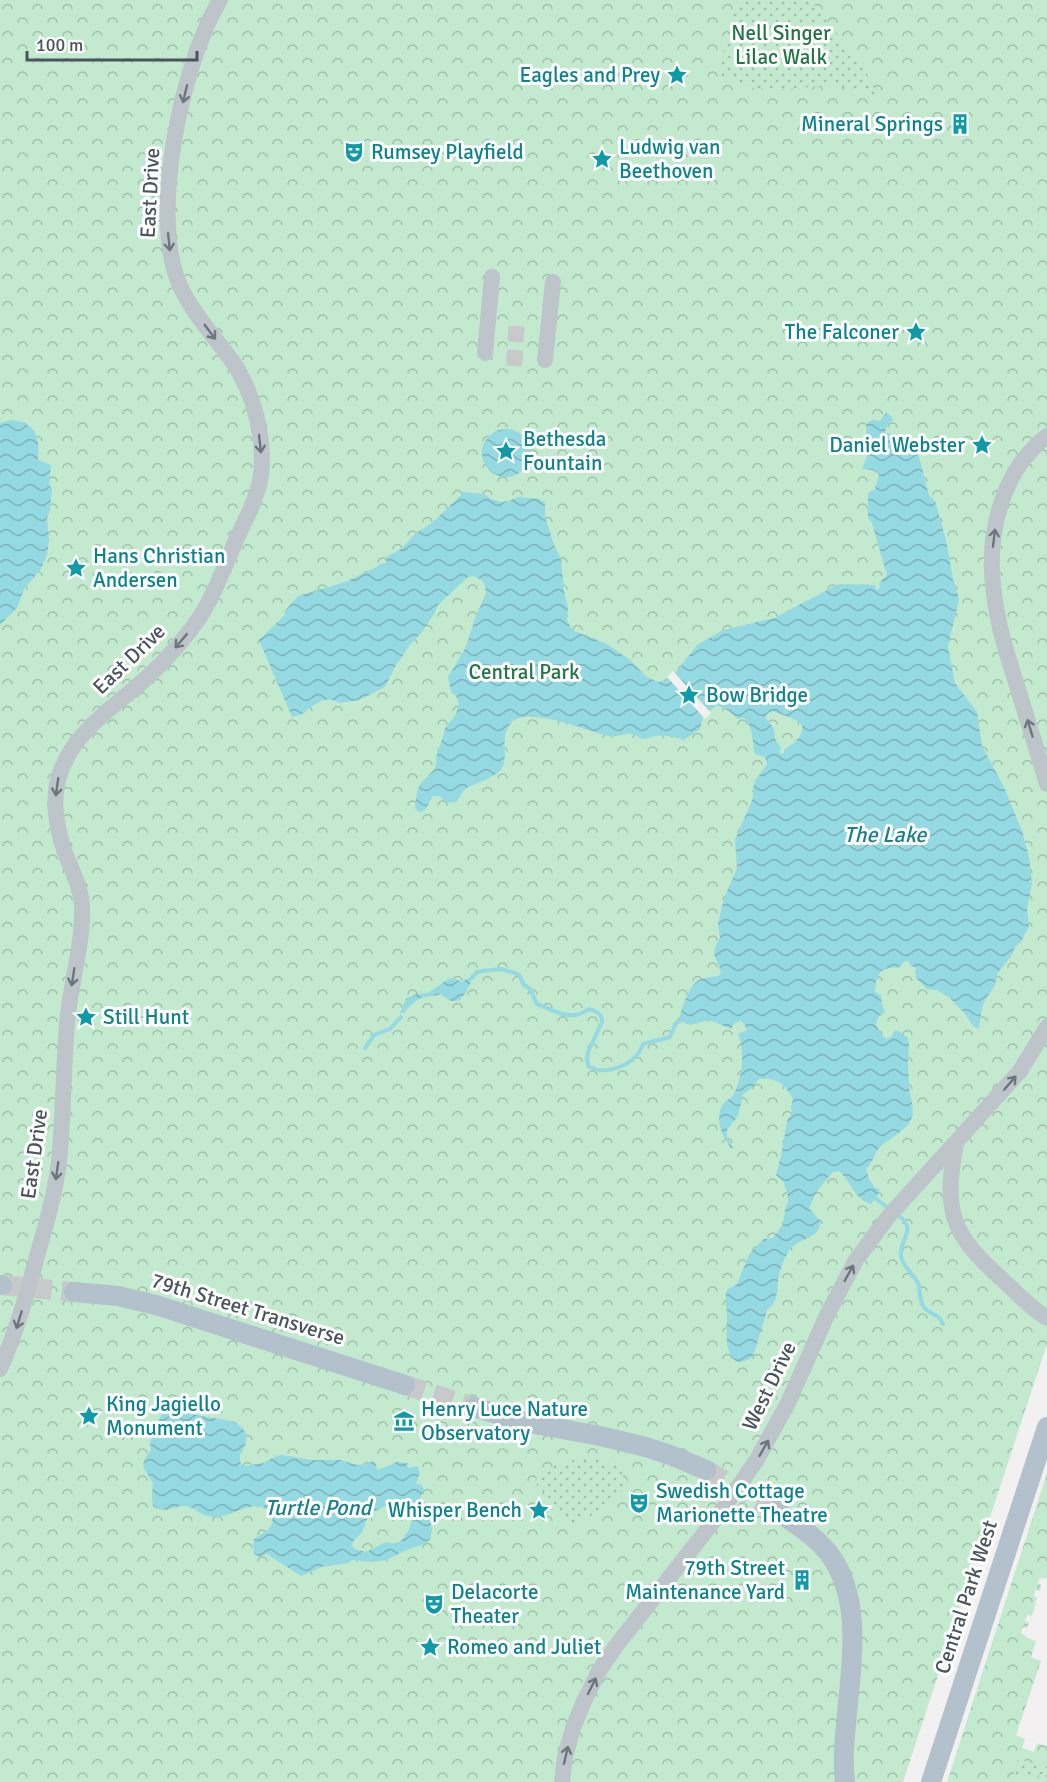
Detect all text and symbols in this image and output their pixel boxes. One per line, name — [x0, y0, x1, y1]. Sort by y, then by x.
park label: Nell Singer Lilac Walk — [731, 20, 831, 70]
scale bar — [27, 24, 196, 62]
text: 100 m — [36, 34, 83, 56]
place label: Eagles and Prey — [520, 62, 660, 88]
place icon: Eagles and Prey — [665, 63, 689, 87]
one-way arrow — [178, 84, 190, 103]
place label: Mineral Springs — [801, 111, 943, 137]
building icon: Mineral Springs — [948, 112, 972, 136]
place label: Ludwig van Beethoven — [619, 134, 721, 184]
place label: Rumsey Playfield — [371, 139, 524, 165]
theatre icon: Rumsey Playfield — [342, 140, 366, 164]
street label: East Drive — [135, 147, 165, 239]
place icon: Ludwig van Beethoven — [590, 147, 614, 171]
one-way arrow — [164, 231, 175, 251]
place label: The Falconer — [785, 319, 899, 345]
place icon: The Falconer — [904, 320, 928, 344]
one-way arrow — [204, 324, 217, 340]
place label: Bethesda Fountain — [523, 426, 606, 476]
place label: Daniel Webster — [829, 432, 965, 458]
one-way arrow — [255, 433, 266, 453]
place icon: Daniel Webster — [970, 433, 994, 457]
place icon: Bethesda Fountain — [494, 439, 518, 463]
one-way arrow — [989, 529, 1000, 549]
place label: Hans Christian Andersen — [93, 543, 225, 593]
place icon: Hans Christian Andersen — [64, 556, 88, 580]
street label: East Drive — [87, 618, 171, 700]
one-way arrow — [174, 633, 188, 648]
park label: Central Park — [468, 659, 580, 685]
place label: Bow Bridge — [706, 682, 808, 708]
place icon: Bow Bridge — [677, 683, 701, 707]
one-way arrow — [1024, 719, 1035, 738]
one-way arrow — [52, 777, 63, 796]
water label: The Lake — [844, 821, 927, 848]
one-way arrow — [68, 967, 79, 987]
place label: Still Hunt — [103, 1004, 189, 1030]
place icon: Still Hunt — [74, 1005, 98, 1029]
one-way arrow — [1003, 1075, 1017, 1090]
street label: East Drive — [15, 1107, 53, 1201]
one-way arrow — [52, 1161, 63, 1181]
one-way arrow — [843, 1265, 855, 1282]
street label: 79th Street Transverse — [148, 1267, 348, 1351]
one-way arrow — [13, 1310, 24, 1329]
street label: West Drive — [736, 1337, 802, 1435]
place label: King Jagiello Monument — [106, 1391, 221, 1441]
place label: Henry Luce Nature Observatory — [421, 1396, 588, 1446]
place icon: King Jagiello Monument — [77, 1404, 101, 1428]
museum icon: Henry Luce Nature Observatory — [392, 1409, 416, 1433]
one-way arrow — [758, 1440, 770, 1457]
place label: Swedish Cottage Marionette Theatre — [656, 1478, 828, 1528]
theatre icon: Swedish Cottage Marionette Theatre — [627, 1491, 651, 1515]
water label: Turtle Pond — [265, 1494, 374, 1521]
place label: Whisper Bench — [388, 1497, 522, 1523]
place icon: Whisper Bench — [527, 1498, 551, 1522]
street label: Central Park West — [929, 1517, 1003, 1677]
place label: 79th Street Maintenance Yard — [625, 1555, 785, 1605]
building icon: 79th Street Maintenance Yard — [790, 1568, 814, 1592]
place label: Delacorte Theater — [451, 1579, 538, 1629]
theatre icon: Delacorte Theater — [422, 1592, 446, 1616]
place label: Romeo and Juliet — [447, 1634, 601, 1660]
place icon: Romeo and Juliet — [418, 1635, 442, 1659]
one-way arrow — [587, 1677, 598, 1695]
one-way arrow — [561, 1746, 572, 1765]

